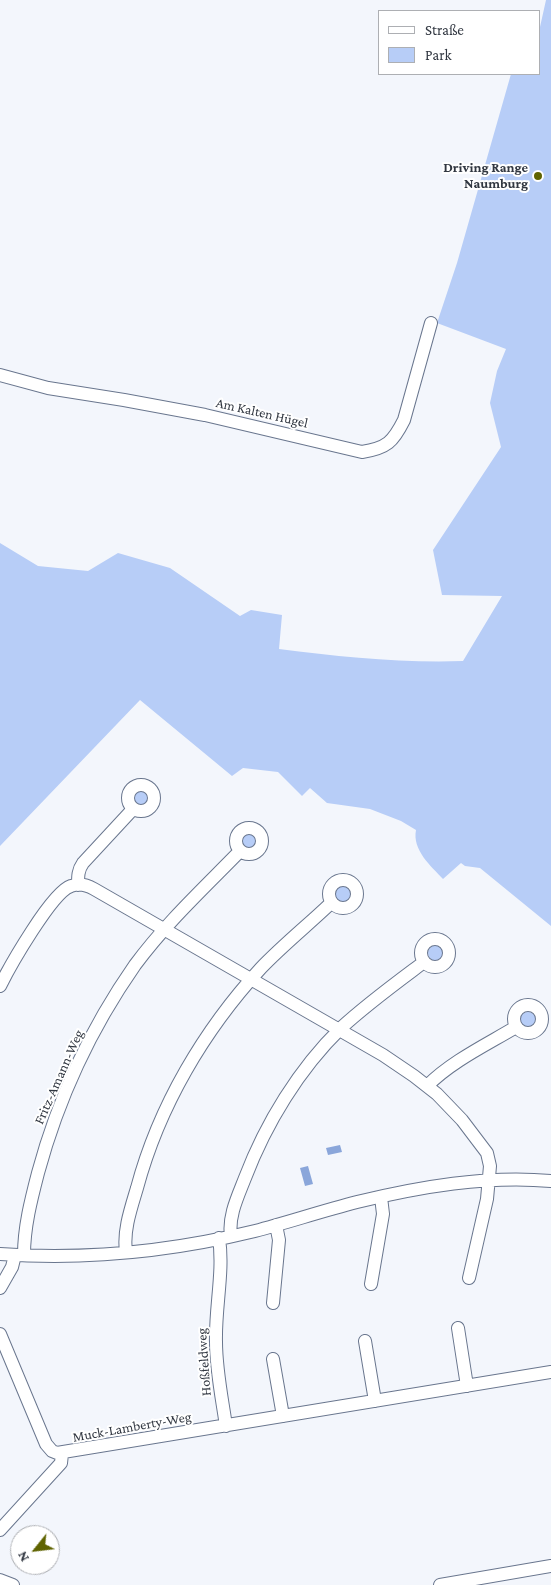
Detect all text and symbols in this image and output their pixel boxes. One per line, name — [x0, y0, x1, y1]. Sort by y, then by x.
legend — [378, 10, 541, 75]
text: Straße — [425, 22, 464, 38]
text: Park — [425, 47, 452, 63]
place label: Driving Range Naumburg — [443, 160, 528, 192]
marker: Driving Range Naumburg — [532, 170, 544, 182]
street label: Am Kalten Hügel — [214, 394, 310, 432]
street label: Fritz-Amann-Weg — [31, 1027, 87, 1127]
street label: Hoßfeldweg — [193, 1327, 215, 1397]
street label: Muck-Lamberty-Weg — [71, 1408, 193, 1446]
north arrow — [10, 1525, 60, 1575]
text: N — [13, 1549, 32, 1565]

